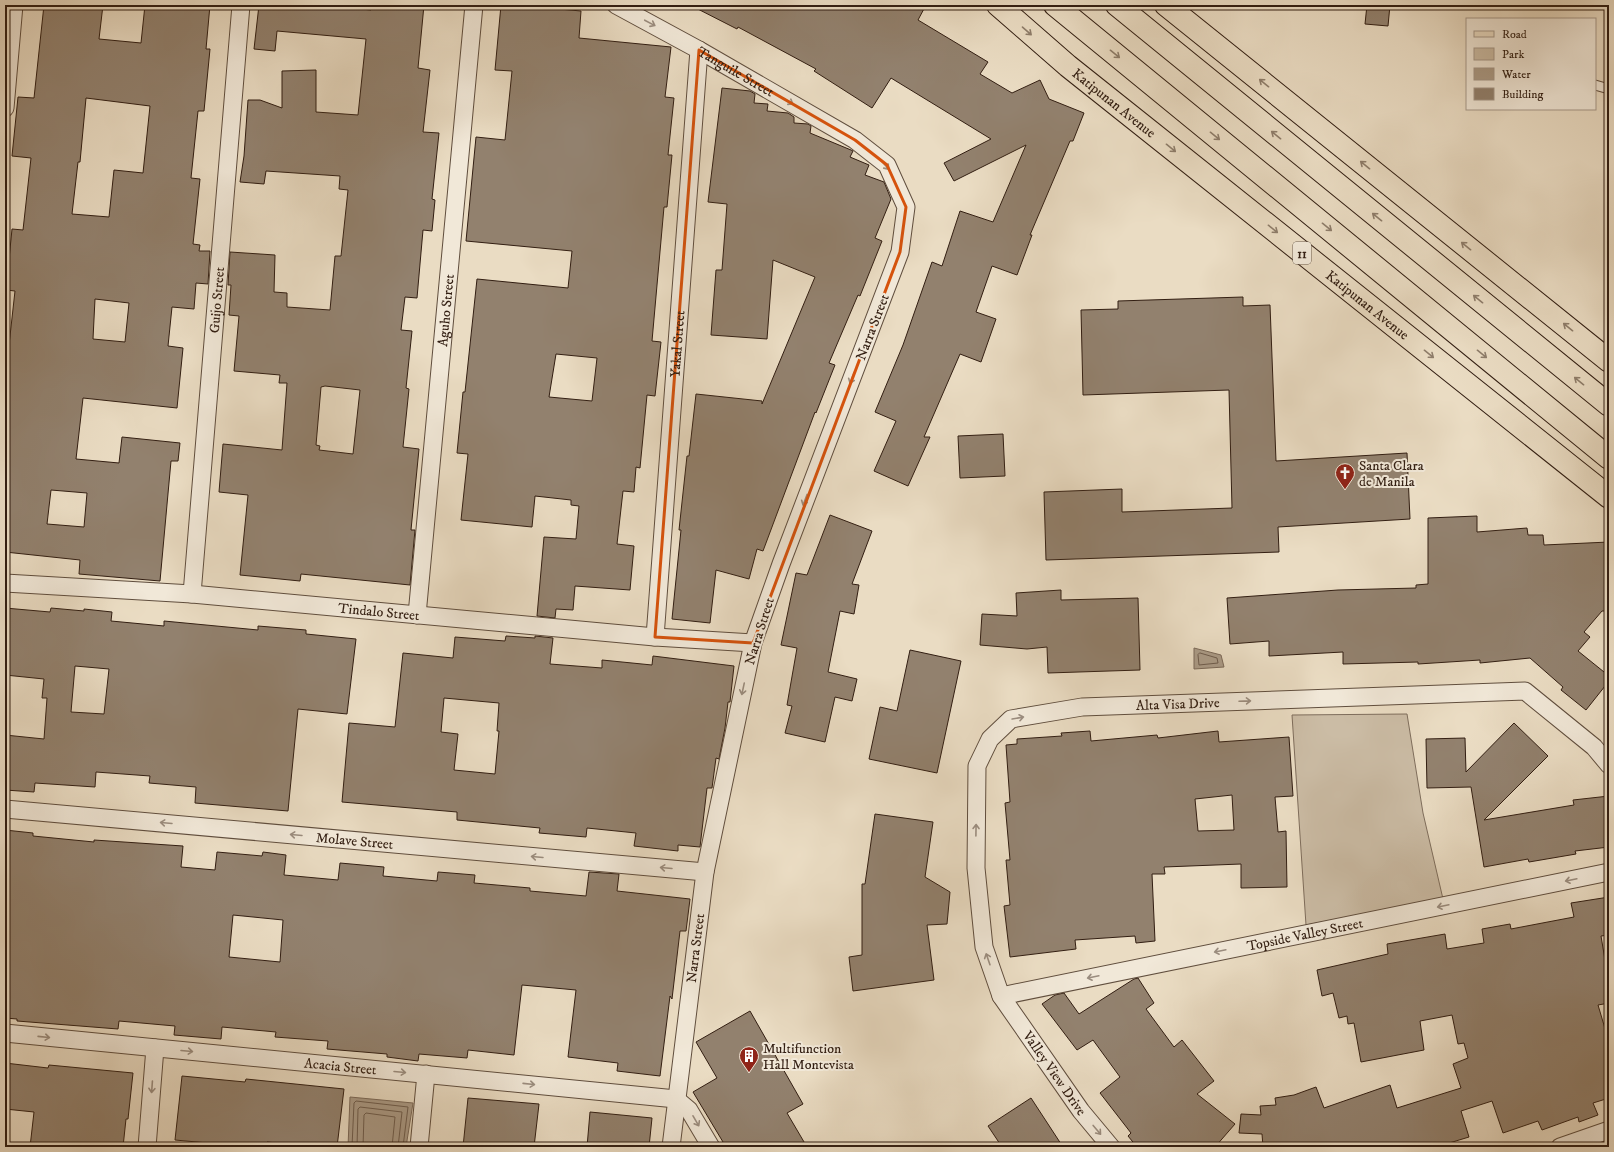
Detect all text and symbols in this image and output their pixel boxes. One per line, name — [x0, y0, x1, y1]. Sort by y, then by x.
legend — [1466, 18, 1596, 110]
one-way arrow — [644, 20, 656, 28]
one-way arrow — [1022, 26, 1033, 35]
text: Road — [1502, 27, 1527, 42]
street label: Tanguile Street — [694, 43, 778, 102]
text: Park — [1502, 47, 1524, 62]
one-way arrow — [1109, 49, 1120, 58]
street label: Katipunan Avenue — [1068, 65, 1159, 142]
text: Water — [1501, 67, 1531, 82]
one-way arrow — [1258, 79, 1269, 88]
text: Building — [1502, 87, 1543, 102]
one-way arrow — [781, 97, 793, 105]
one-way arrow — [1271, 130, 1282, 139]
one-way arrow — [1210, 132, 1221, 140]
one-way arrow — [1166, 144, 1177, 153]
one-way arrow — [880, 160, 889, 170]
one-way arrow — [1359, 160, 1370, 169]
one-way arrow — [1372, 212, 1382, 221]
one-way arrow — [1321, 223, 1332, 232]
one-way arrow — [1267, 225, 1278, 234]
road number: 11 — [1293, 242, 1311, 264]
one-way arrow — [1461, 242, 1472, 250]
street label: Guijo Street — [206, 266, 229, 334]
street label: Katipunan Avenue — [1322, 267, 1413, 344]
street label: Aguho Street — [434, 273, 459, 347]
street label: Narra Street — [852, 291, 894, 363]
one-way arrow — [1472, 294, 1483, 303]
street label: Yakal Street — [666, 309, 689, 378]
one-way arrow — [1562, 323, 1573, 332]
one-way arrow — [1476, 349, 1487, 358]
one-way arrow — [1424, 350, 1435, 358]
one-way arrow — [848, 372, 856, 384]
one-way arrow — [1573, 376, 1584, 385]
place label: Santa Clara de Manila — [1359, 457, 1424, 491]
church icon: Santa Clara de Manila — [1334, 462, 1356, 490]
one-way arrow — [801, 493, 809, 505]
street label: Narra Street — [741, 595, 779, 667]
street label: Tindalo Street — [337, 600, 421, 625]
one-way arrow — [739, 683, 747, 696]
street label: Alta Visa Drive — [1136, 694, 1220, 715]
one-way arrow — [1238, 697, 1251, 705]
one-way arrow — [1011, 714, 1024, 722]
one-way arrow — [160, 820, 173, 827]
one-way arrow — [972, 824, 980, 837]
street label: Molave Street — [315, 829, 394, 854]
one-way arrow — [290, 831, 303, 839]
one-way arrow — [531, 853, 544, 860]
one-way arrow — [660, 865, 673, 872]
one-way arrow — [1565, 876, 1578, 884]
one-way arrow — [1437, 902, 1450, 910]
street label: Narra Street — [683, 912, 709, 984]
street label: Topside Valley Street — [1245, 914, 1365, 956]
one-way arrow — [1214, 948, 1227, 956]
one-way arrow — [984, 953, 992, 965]
one-way arrow — [1086, 974, 1099, 982]
street label: Valley View Drive — [1018, 1027, 1090, 1119]
one-way arrow — [37, 1033, 50, 1040]
place label: Multifunction Hall Montevista — [763, 1040, 854, 1074]
building icon: Multifunction Hall Montevista — [738, 1045, 760, 1073]
one-way arrow — [180, 1048, 193, 1055]
street label: Acacia Street — [303, 1054, 378, 1080]
one-way arrow — [393, 1068, 406, 1075]
one-way arrow — [149, 1080, 156, 1093]
one-way arrow — [522, 1081, 535, 1088]
one-way arrow — [692, 1115, 700, 1127]
one-way arrow — [1092, 1125, 1101, 1136]

